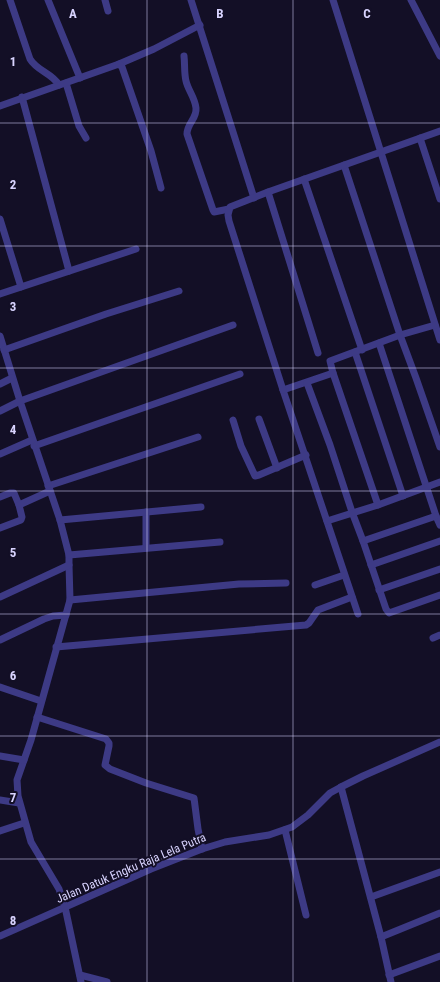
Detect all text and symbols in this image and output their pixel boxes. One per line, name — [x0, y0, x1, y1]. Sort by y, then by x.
text: A — [69, 6, 77, 21]
text: B — [216, 6, 224, 21]
text: C — [363, 6, 371, 21]
text: 1 — [10, 54, 16, 69]
text: 2 — [10, 177, 17, 192]
text: 3 — [10, 299, 16, 314]
text: 4 — [10, 422, 17, 437]
text: 5 — [10, 545, 17, 560]
text: 6 — [10, 668, 17, 683]
text: 7 — [10, 790, 17, 805]
street label: Jalan Datuk Engku Raja Lela Putra — [54, 830, 208, 906]
text: 8 — [10, 913, 16, 928]

